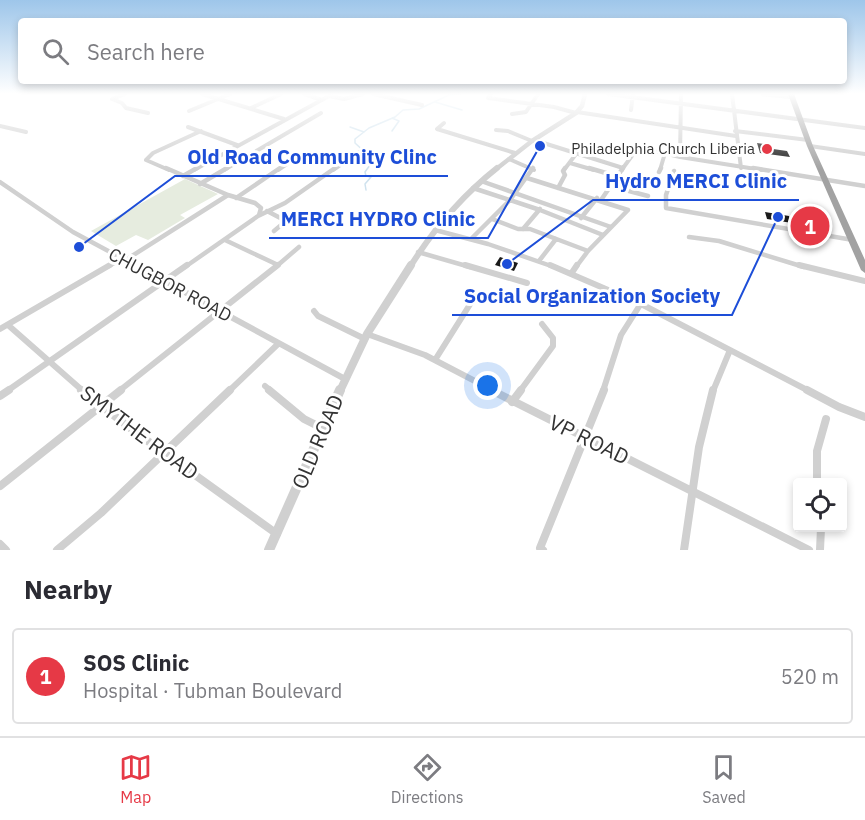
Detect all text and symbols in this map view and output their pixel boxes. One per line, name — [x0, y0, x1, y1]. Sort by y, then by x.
search box — [18, 18, 847, 84]
icon: search — [39, 35, 72, 68]
text: Search here — [87, 37, 205, 66]
callout: Old Road Community Clinc — [175, 138, 448, 176]
place label: Philadelphia Church Liberia — [571, 139, 755, 158]
marker: Philadelphia Church Liberia — [760, 142, 774, 156]
text: Old Road Community Clinc — [187, 143, 437, 170]
callout: Hydro MERCI Clinic — [593, 162, 799, 200]
text: Hydro MERCI Clinic — [605, 167, 787, 194]
callout: MERCI HYDRO Clinic — [269, 200, 488, 238]
pin: 1 — [790, 204, 830, 248]
text: MERCI HYDRO Clinic — [281, 205, 475, 232]
street label: CHUGBOR ROAD — [105, 242, 236, 327]
callout: Social Organization Society — [452, 277, 732, 315]
text: Social Organization Society — [464, 282, 721, 309]
your location — [473, 371, 502, 400]
street label: SMYTHE ROAD — [75, 379, 204, 486]
street label: OLD ROAD — [285, 390, 349, 493]
street label: VP ROAD — [545, 408, 634, 470]
map controls — [793, 478, 847, 532]
button: locate — [793, 478, 847, 532]
text: Nearby — [24, 572, 112, 606]
text: SOS Clinic — [83, 648, 189, 677]
text: 1 — [40, 663, 52, 690]
text: 520 m — [781, 663, 839, 690]
text: Hospital · Tubman Boulevard — [83, 677, 342, 704]
tab: Map — [119, 751, 152, 807]
tab: Directions — [391, 751, 464, 807]
tab: Saved — [702, 751, 746, 807]

